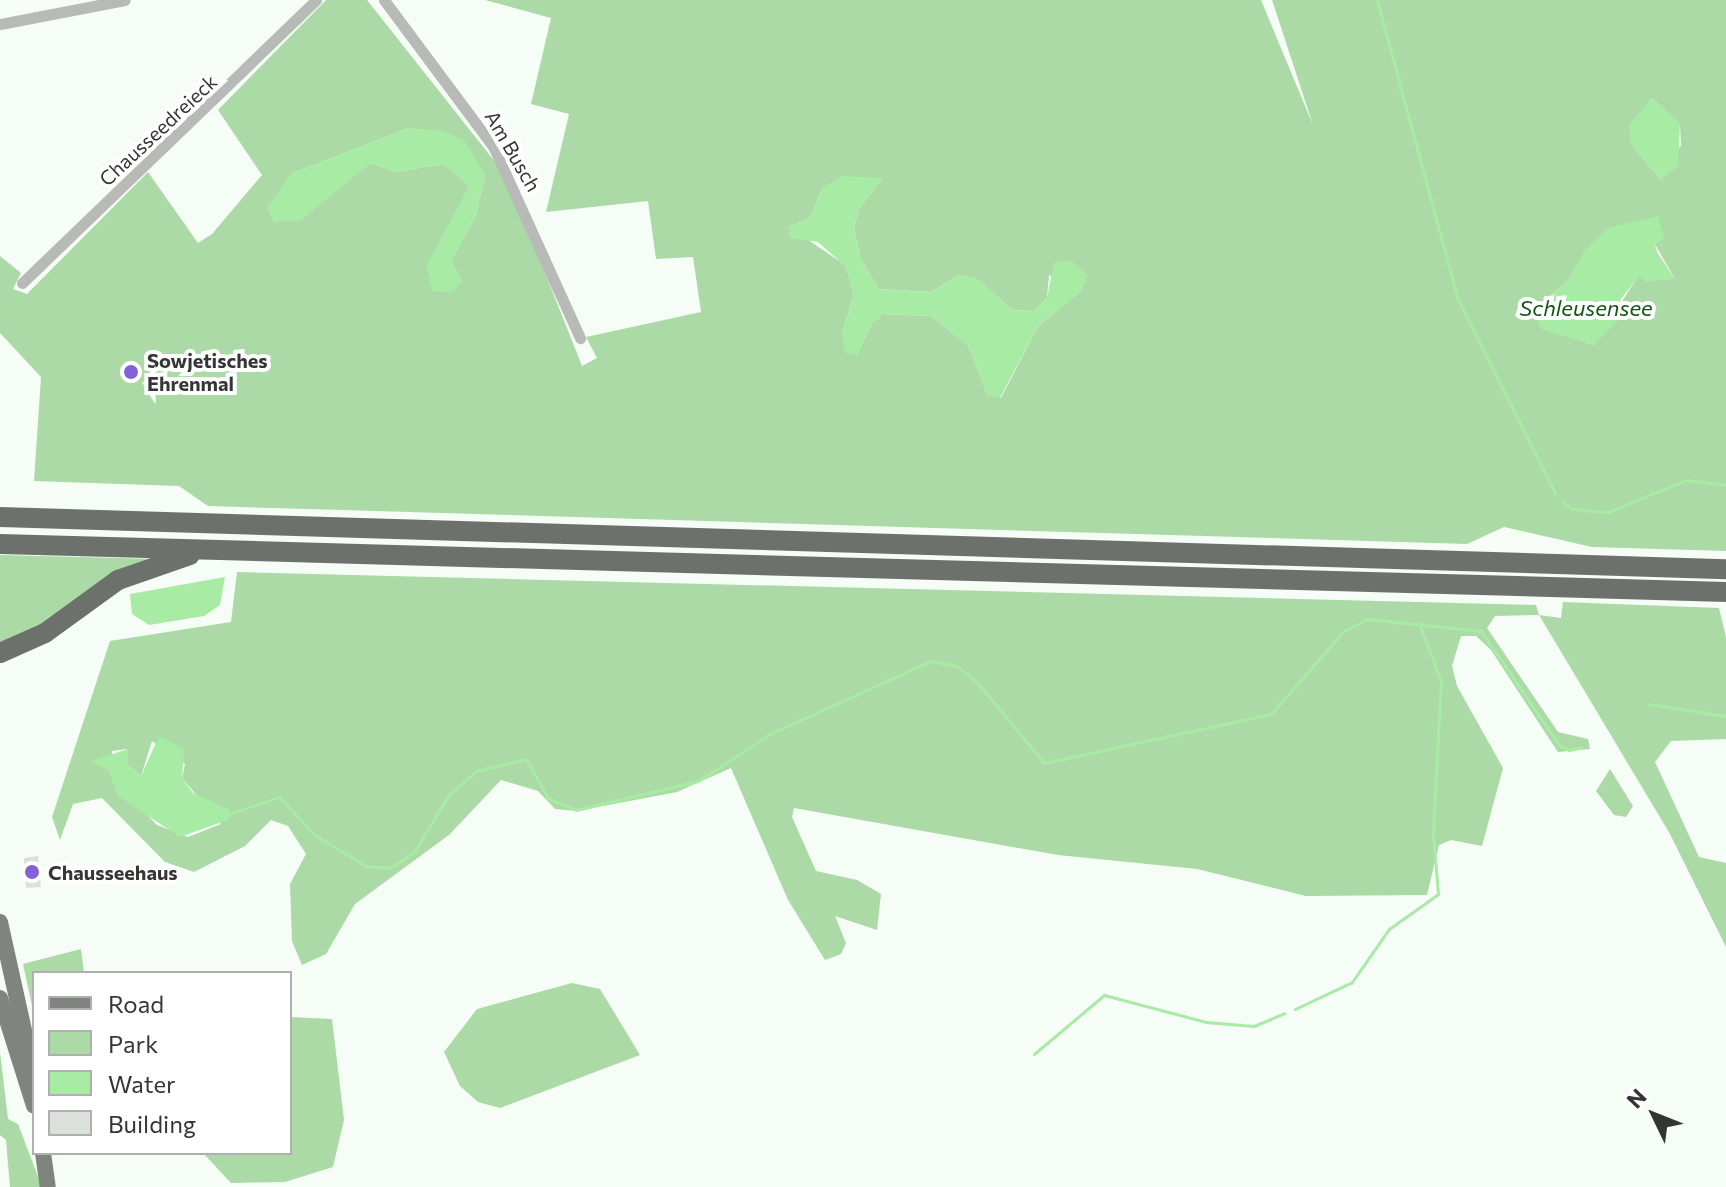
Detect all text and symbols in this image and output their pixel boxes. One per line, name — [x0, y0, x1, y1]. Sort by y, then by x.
street label: Chausseedreieck — [94, 69, 222, 191]
street label: Am Busch — [480, 106, 546, 196]
water label: Schleusensee — [1519, 295, 1653, 321]
place label: Sowjetisches Ehrenmal — [147, 348, 268, 395]
marker: Sowjetisches Ehrenmal — [122, 363, 140, 381]
place label: Chausseehaus — [48, 860, 178, 884]
marker: Chausseehaus — [23, 863, 41, 881]
legend — [32, 971, 292, 1155]
text: Road — [108, 989, 164, 1018]
text: Park — [108, 1029, 158, 1058]
text: Water — [108, 1069, 176, 1098]
north arrow — [1614, 1075, 1694, 1155]
text: N — [1621, 1083, 1652, 1114]
text: Building — [108, 1109, 196, 1138]

